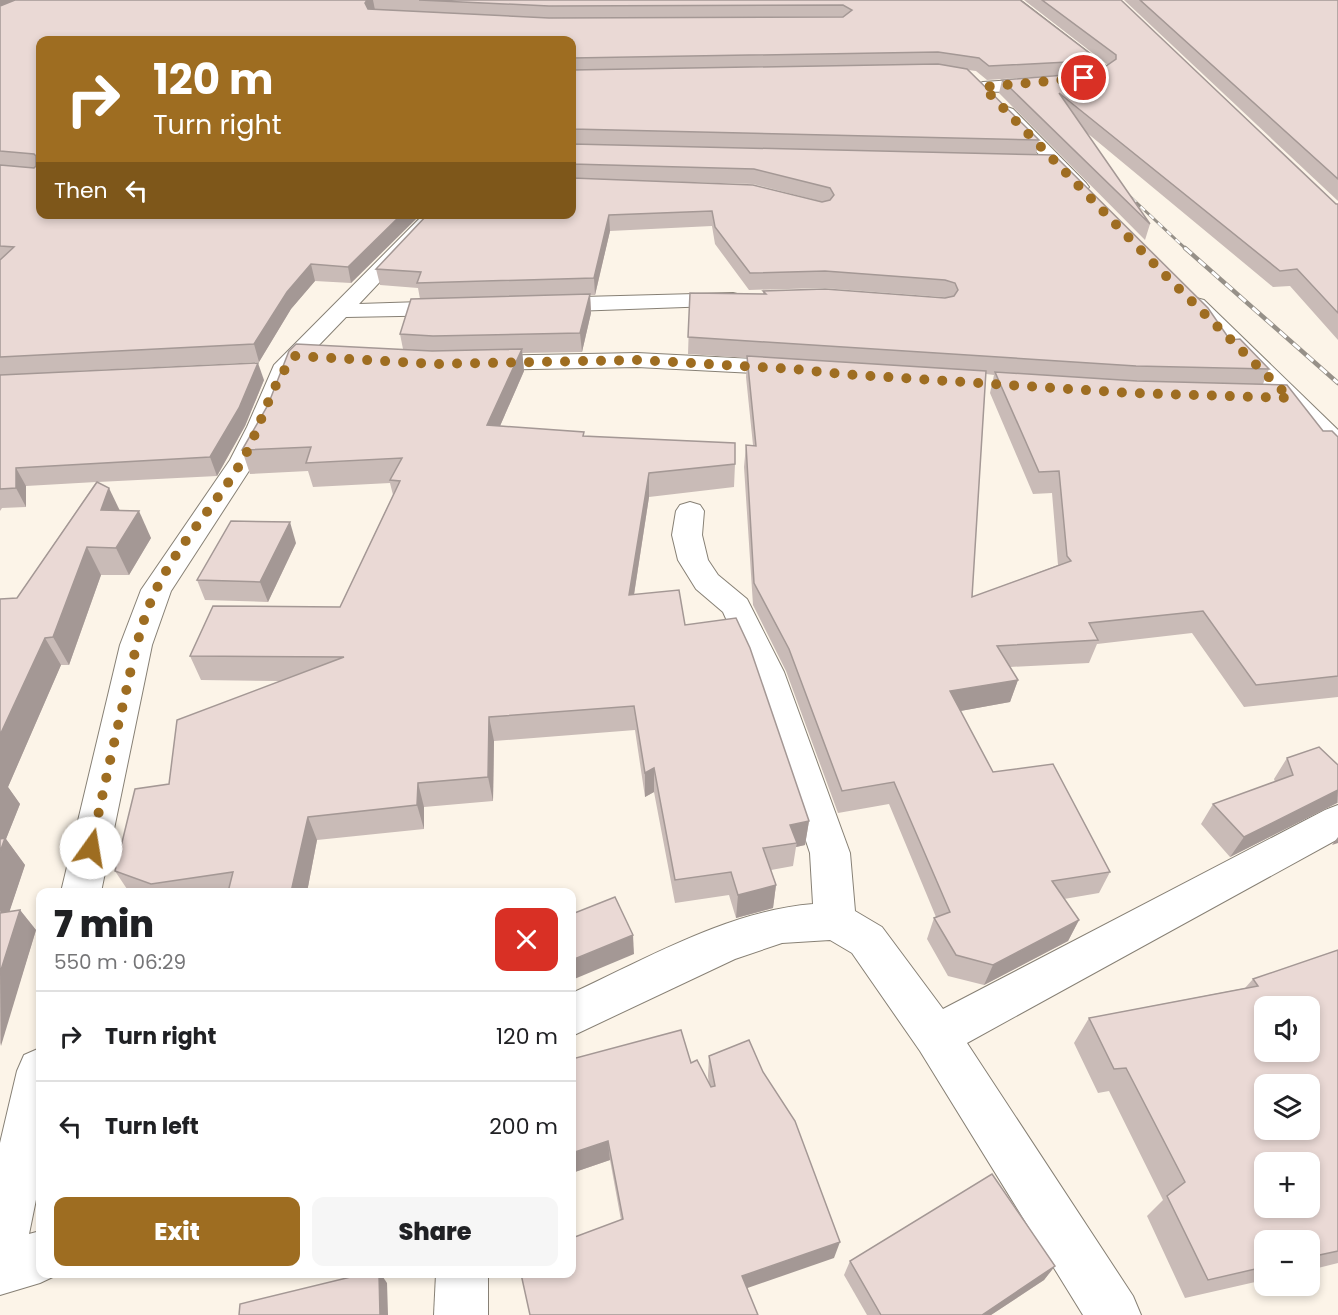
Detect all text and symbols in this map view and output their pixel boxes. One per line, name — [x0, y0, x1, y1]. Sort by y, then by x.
text: 120 m — [153, 50, 274, 109]
pin — [1058, 52, 1109, 103]
icon: right — [54, 60, 132, 138]
icon: arrive — [1067, 61, 1100, 94]
text: Turn right — [153, 106, 282, 143]
icon: left — [120, 174, 153, 207]
text: Then — [54, 175, 108, 206]
position arrow — [59, 816, 123, 880]
text: 7 min — [54, 899, 154, 950]
button: close — [495, 908, 558, 971]
text: 550 m · 06:29 — [54, 948, 186, 976]
map controls — [1254, 996, 1320, 1296]
button: sound — [1254, 996, 1320, 1062]
icon: right — [54, 1020, 87, 1053]
text: Turn right — [105, 1021, 216, 1052]
text: 120 m — [496, 1021, 558, 1052]
button: layers — [1254, 1074, 1320, 1140]
icon: left — [54, 1110, 87, 1143]
text: Turn left — [105, 1111, 199, 1142]
text: 200 m — [489, 1111, 558, 1142]
button: + — [1254, 1152, 1320, 1218]
button: Exit — [54, 1197, 300, 1266]
button: Share — [312, 1197, 558, 1266]
button: − — [1254, 1230, 1320, 1296]

